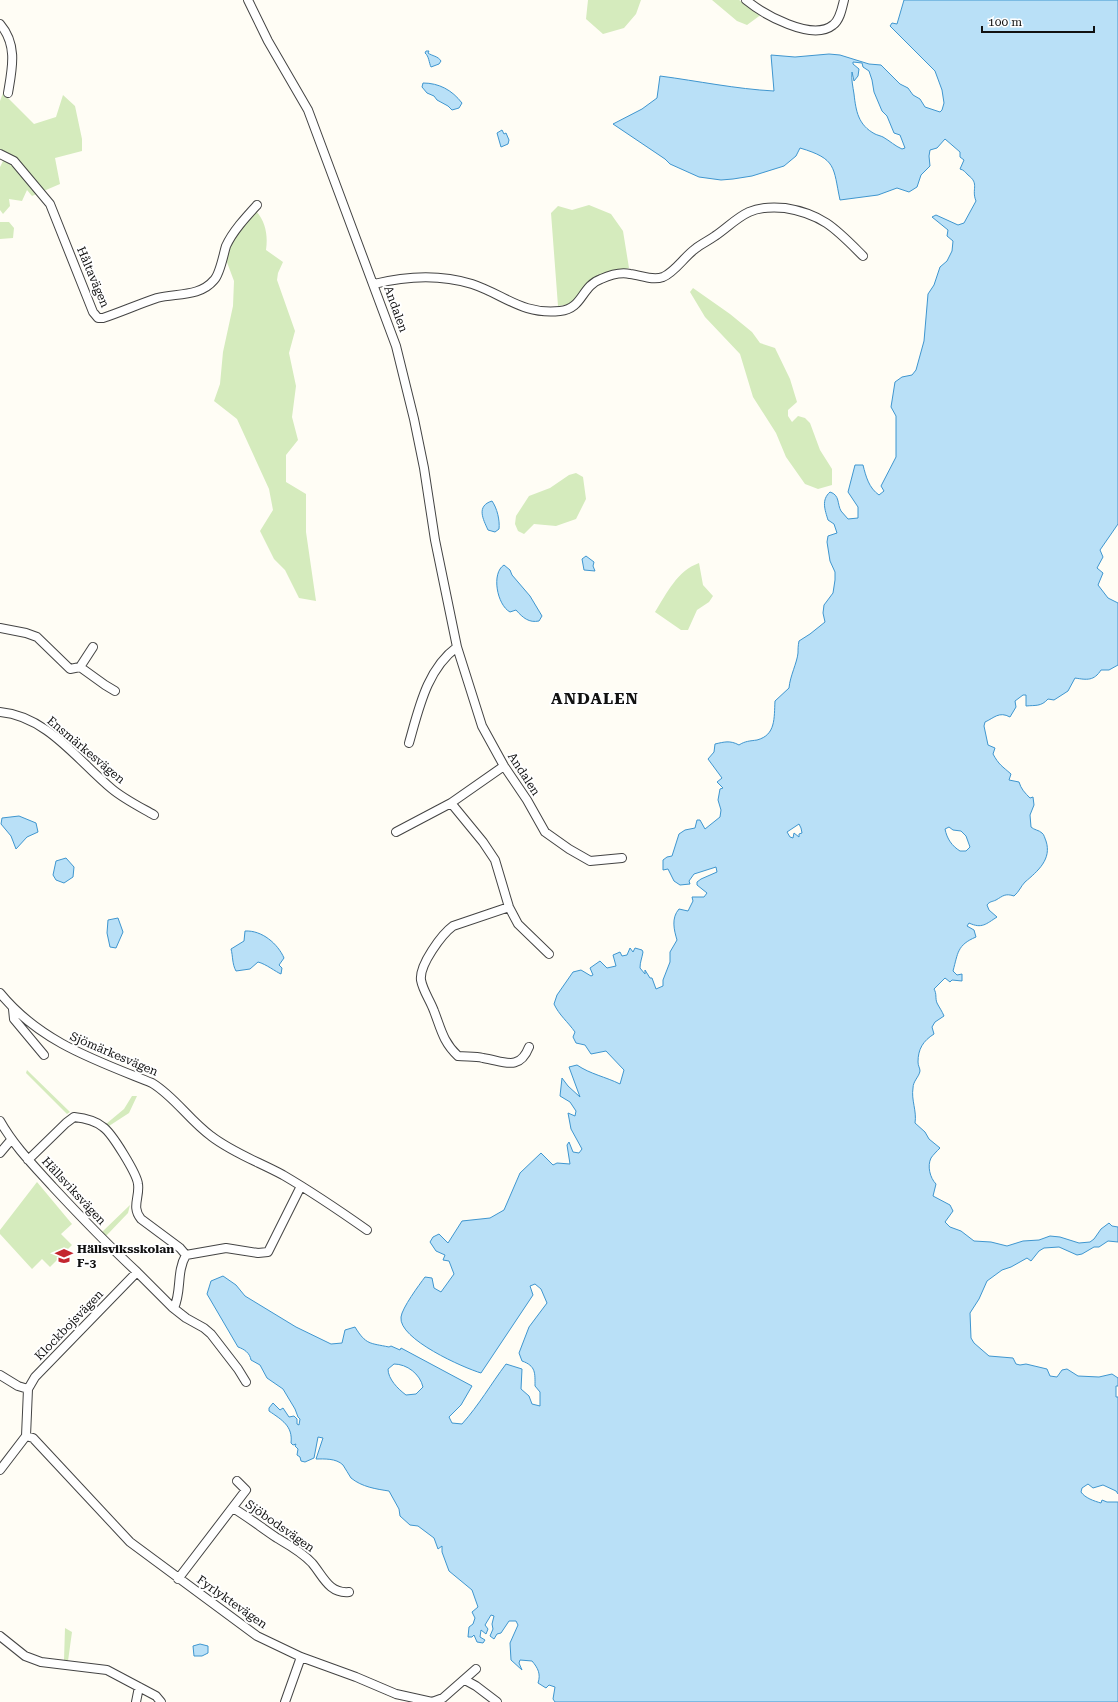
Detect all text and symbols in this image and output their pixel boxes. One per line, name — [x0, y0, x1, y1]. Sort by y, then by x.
scale bar — [982, 8, 1094, 34]
text: 100 m — [988, 15, 1022, 29]
street label: Håltavägen — [74, 244, 112, 310]
street label: Andalen — [381, 284, 411, 334]
district label: ANDALEN — [551, 689, 639, 708]
street label: Ensmärkesvägen — [44, 713, 128, 787]
street label: Andalen — [505, 750, 543, 798]
street label: Sjömärkesvägen — [68, 1029, 160, 1079]
street label: Hällsviksvägen — [39, 1154, 109, 1228]
place label: Hällsviksskolan F-3 — [77, 1242, 174, 1270]
school or university icon: Hällsviksskolan F-3 — [54, 1246, 74, 1266]
street label: Klockbojsvägen — [32, 1287, 106, 1363]
street label: Sjöbodsvägen — [243, 1497, 317, 1555]
street label: Fyrlyktevägen — [194, 1573, 270, 1632]

